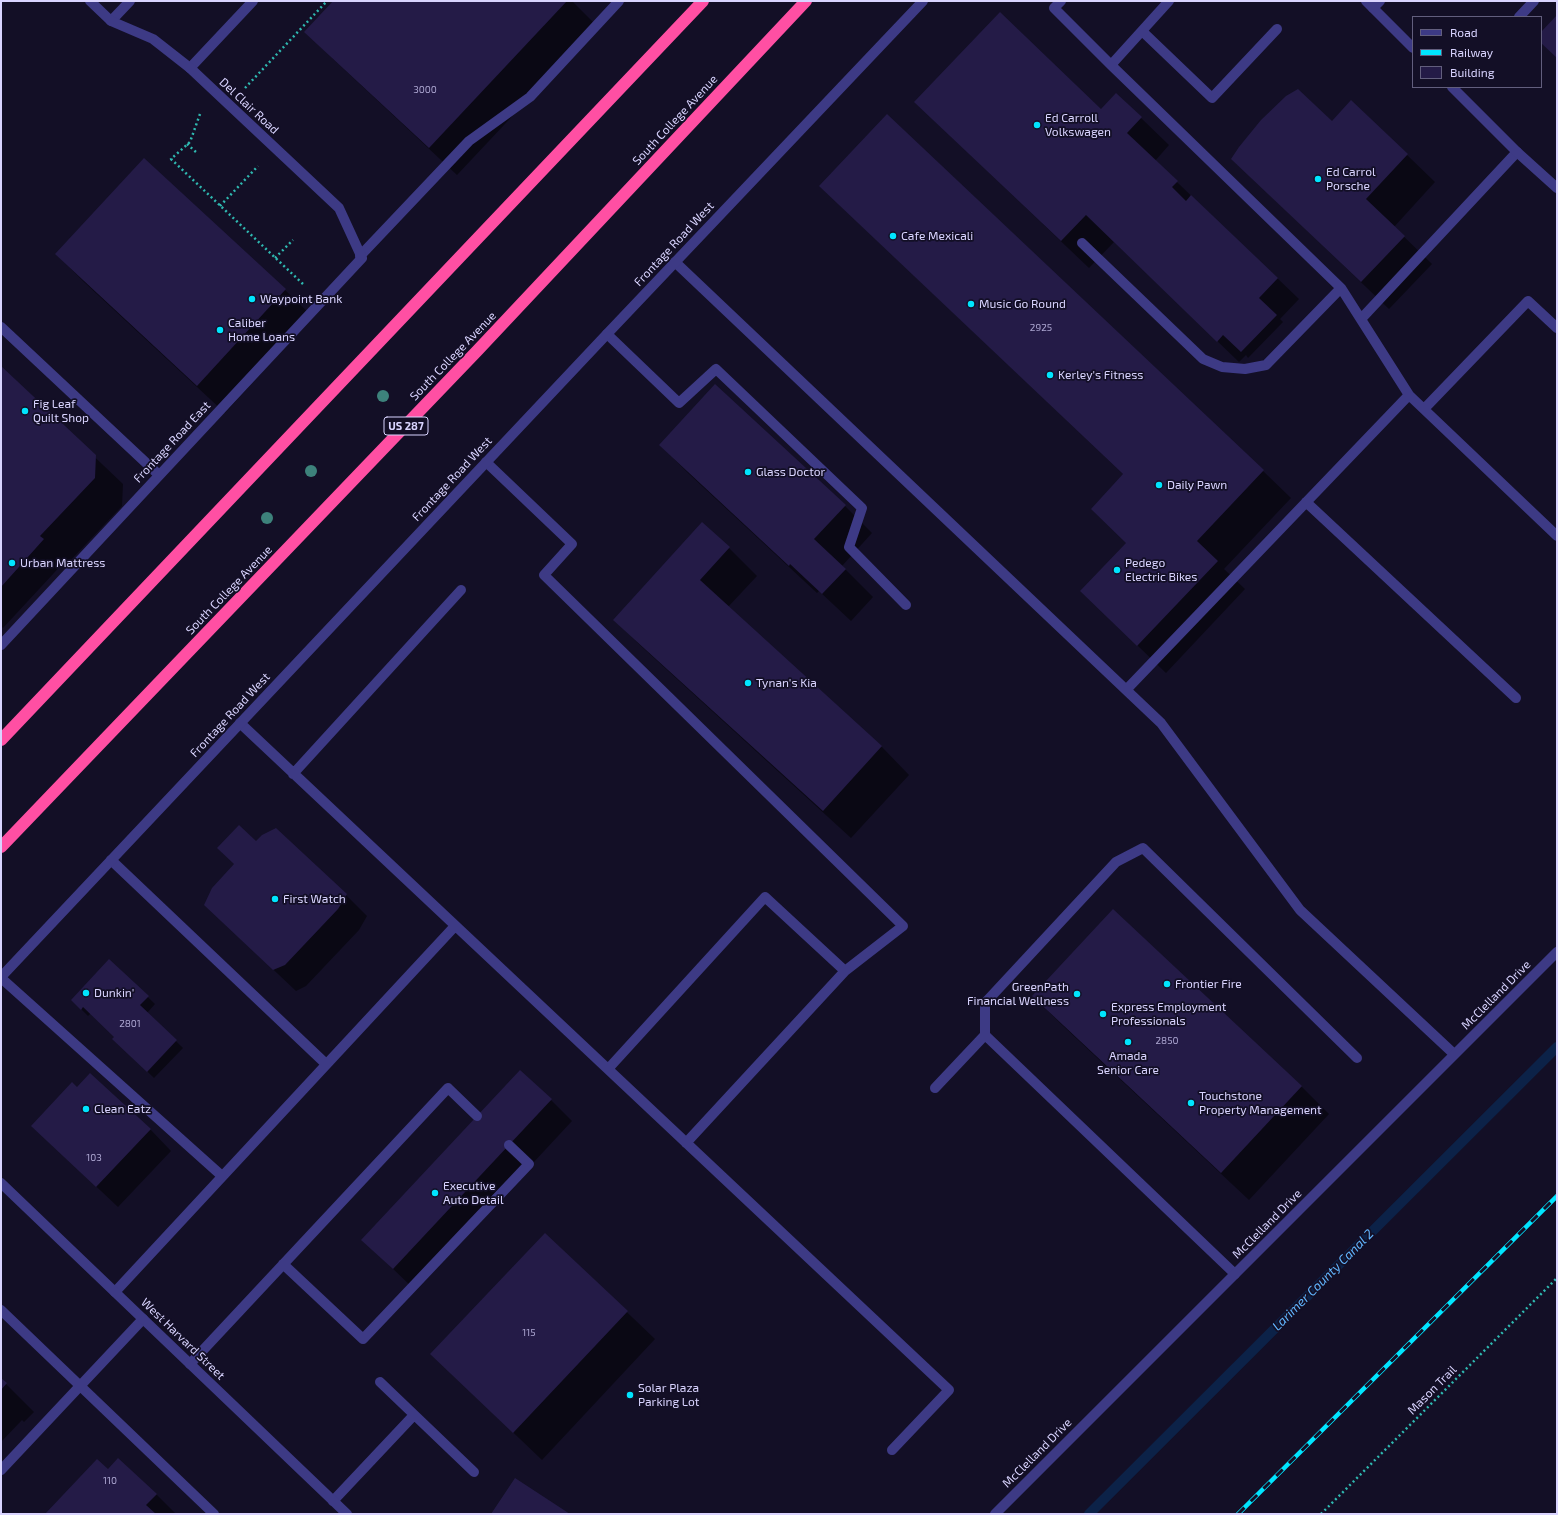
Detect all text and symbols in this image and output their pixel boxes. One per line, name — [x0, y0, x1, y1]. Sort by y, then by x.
legend — [1412, 16, 1542, 88]
text: Road — [1450, 25, 1478, 39]
text: Railway — [1450, 45, 1493, 59]
text: Building — [1450, 65, 1494, 79]
street label: South College Avenue — [630, 72, 720, 168]
street label: Del Clair Road — [216, 75, 282, 137]
house number: 3000 — [413, 84, 437, 96]
place label: Ed Carroll Volkswagen — [1045, 111, 1111, 139]
marker: Ed Carroll Volkswagen — [1032, 120, 1042, 130]
place label: Ed Carrol Porsche — [1326, 165, 1376, 193]
marker: Ed Carrol Porsche — [1313, 174, 1323, 184]
street label: Frontage Road West — [631, 199, 717, 289]
place label: Cafe Mexicali — [901, 229, 973, 243]
marker: Cafe Mexicali — [888, 231, 898, 241]
place label: Waypoint Bank — [260, 292, 342, 306]
marker: Waypoint Bank — [247, 294, 257, 304]
place label: Music Go Round — [979, 297, 1066, 311]
marker: Music Go Round — [966, 299, 976, 309]
street label: South College Avenue — [407, 309, 499, 403]
place label: Caliber Home Loans — [228, 316, 295, 344]
house number: 2925 — [1030, 322, 1052, 334]
marker: Caliber Home Loans — [215, 325, 225, 335]
place label: Kerley's Fitness — [1058, 368, 1143, 382]
marker: Kerley's Fitness — [1045, 370, 1055, 380]
place label: Fig Leaf Quilt Shop — [33, 397, 89, 425]
street label: Frontage Road East — [131, 398, 213, 486]
marker: Fig Leaf Quilt Shop — [20, 406, 30, 416]
road number: US 287 — [384, 417, 428, 435]
street label: Frontage Road West — [409, 434, 495, 524]
place label: Glass Doctor — [756, 465, 825, 479]
marker: Glass Doctor — [743, 467, 753, 477]
place label: Daily Pawn — [1167, 478, 1227, 492]
marker: Daily Pawn — [1154, 480, 1164, 490]
street label: South College Avenue — [183, 543, 275, 637]
place label: Urban Mattress — [20, 556, 105, 570]
place label: Pedego Electric Bikes — [1125, 556, 1197, 584]
marker: Urban Mattress — [7, 558, 17, 568]
marker: Pedego Electric Bikes — [1112, 565, 1122, 575]
street label: Frontage Road West — [187, 670, 273, 760]
place label: Tynan's Kia — [756, 676, 817, 690]
marker: Tynan's Kia — [743, 678, 753, 688]
place label: First Watch — [283, 892, 346, 906]
marker: First Watch — [270, 894, 280, 904]
street label: McClelland Drive — [1458, 957, 1534, 1033]
place label: Frontier Fire — [1175, 977, 1242, 991]
marker: Frontier Fire — [1162, 979, 1172, 989]
place label: GreenPath Financial Wellness — [967, 980, 1069, 1008]
place label: Dunkin' — [94, 986, 134, 1000]
marker: Dunkin' — [81, 988, 91, 998]
marker: GreenPath Financial Wellness — [1072, 989, 1082, 999]
place label: Express Employment Professionals — [1111, 1000, 1226, 1028]
marker: Express Employment Professionals — [1098, 1009, 1108, 1019]
house number: 2801 — [119, 1018, 141, 1030]
house number: 2850 — [1155, 1035, 1179, 1047]
marker: Amada Senior Care — [1123, 1037, 1133, 1047]
place label: Amada Senior Care — [1097, 1049, 1159, 1077]
place label: Touchstone Property Management — [1199, 1089, 1322, 1117]
marker: Touchstone Property Management — [1186, 1098, 1196, 1108]
place label: Clean Eatz — [94, 1102, 151, 1116]
marker: Clean Eatz — [81, 1104, 91, 1114]
house number: 103 — [86, 1152, 102, 1164]
place label: Executive Auto Detail — [443, 1179, 503, 1207]
street label: McClelland Drive — [1229, 1186, 1305, 1262]
marker: Executive Auto Detail — [430, 1188, 440, 1198]
water label: Larimer County Canal 2 — [1269, 1226, 1377, 1334]
street label: West Harvard Street — [138, 1295, 228, 1383]
house number: 115 — [522, 1327, 536, 1339]
street label: Mason Trail — [1404, 1362, 1460, 1418]
place label: Solar Plaza Parking Lot — [638, 1381, 699, 1409]
marker: Solar Plaza Parking Lot — [625, 1390, 635, 1400]
street label: McClelland Drive — [999, 1415, 1075, 1491]
house number: 110 — [103, 1475, 117, 1487]

